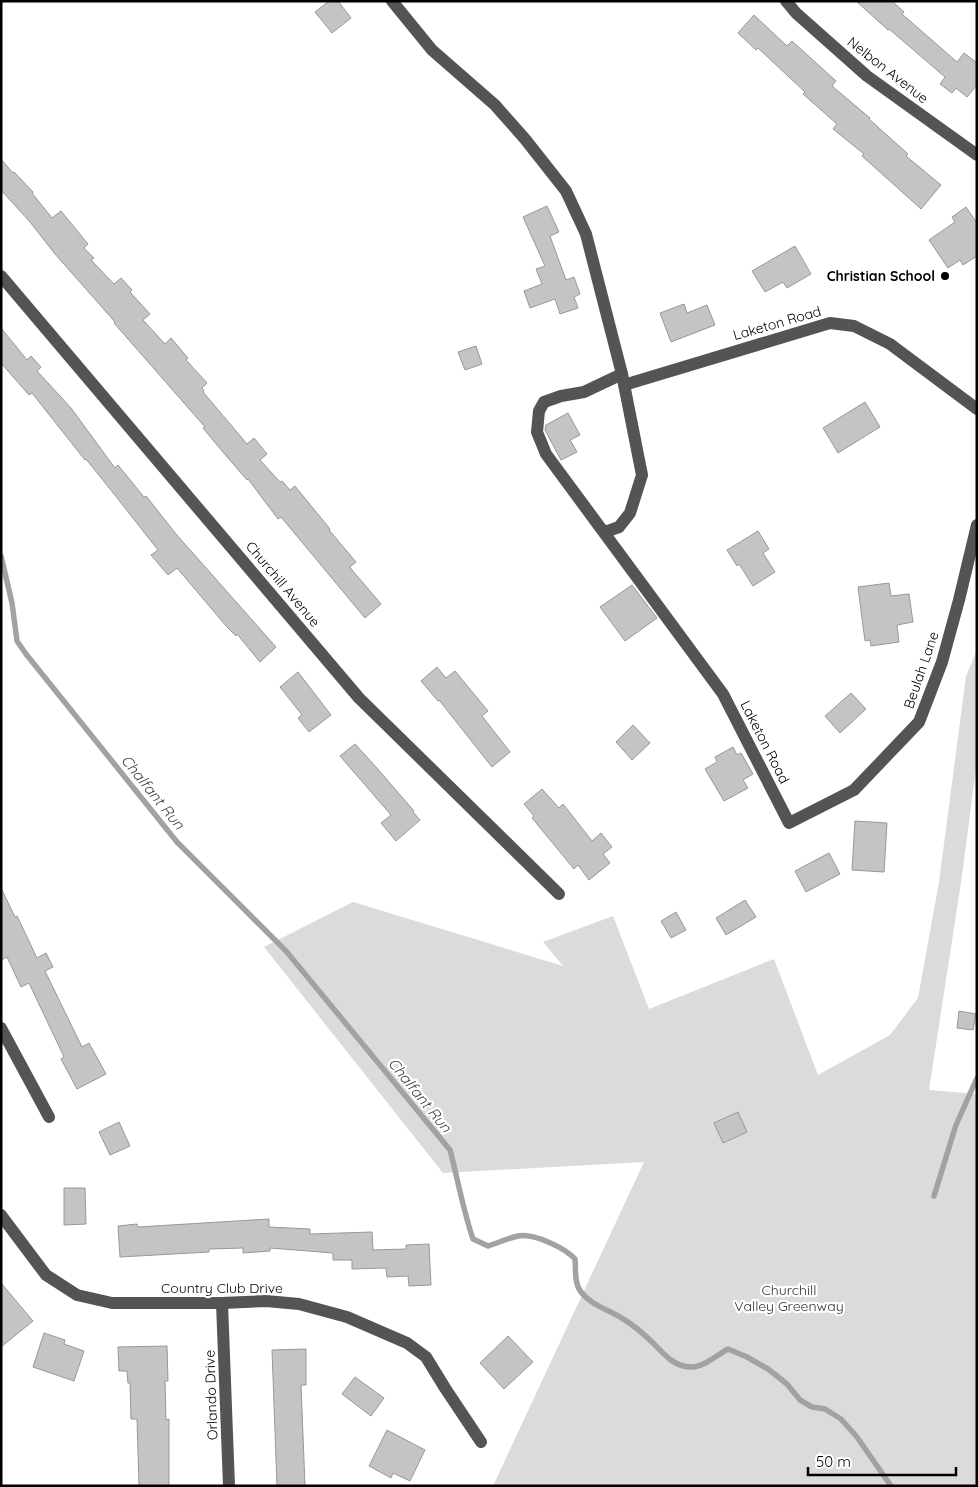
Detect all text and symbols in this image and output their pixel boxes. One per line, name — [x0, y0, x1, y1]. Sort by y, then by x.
street label: Nelbon Avenue — [844, 33, 932, 107]
place label: Christian School — [827, 267, 935, 285]
marker: Christian School — [939, 270, 951, 282]
street label: Laketon Road — [731, 302, 823, 344]
street label: Churchill Avenue — [242, 537, 324, 631]
street label: Beulah Lane — [899, 629, 943, 711]
street label: Laketon Road — [736, 697, 794, 787]
water label: Chalfant Run — [117, 751, 189, 833]
water label: Chalfant Run — [384, 1054, 456, 1136]
street label: Country Club Drive — [161, 1279, 283, 1297]
park label: Churchill Valley Greenway — [734, 1281, 844, 1315]
street label: Orlando Drive — [200, 1349, 222, 1440]
scale bar — [808, 1444, 956, 1476]
text: 50 m — [816, 1452, 851, 1471]

